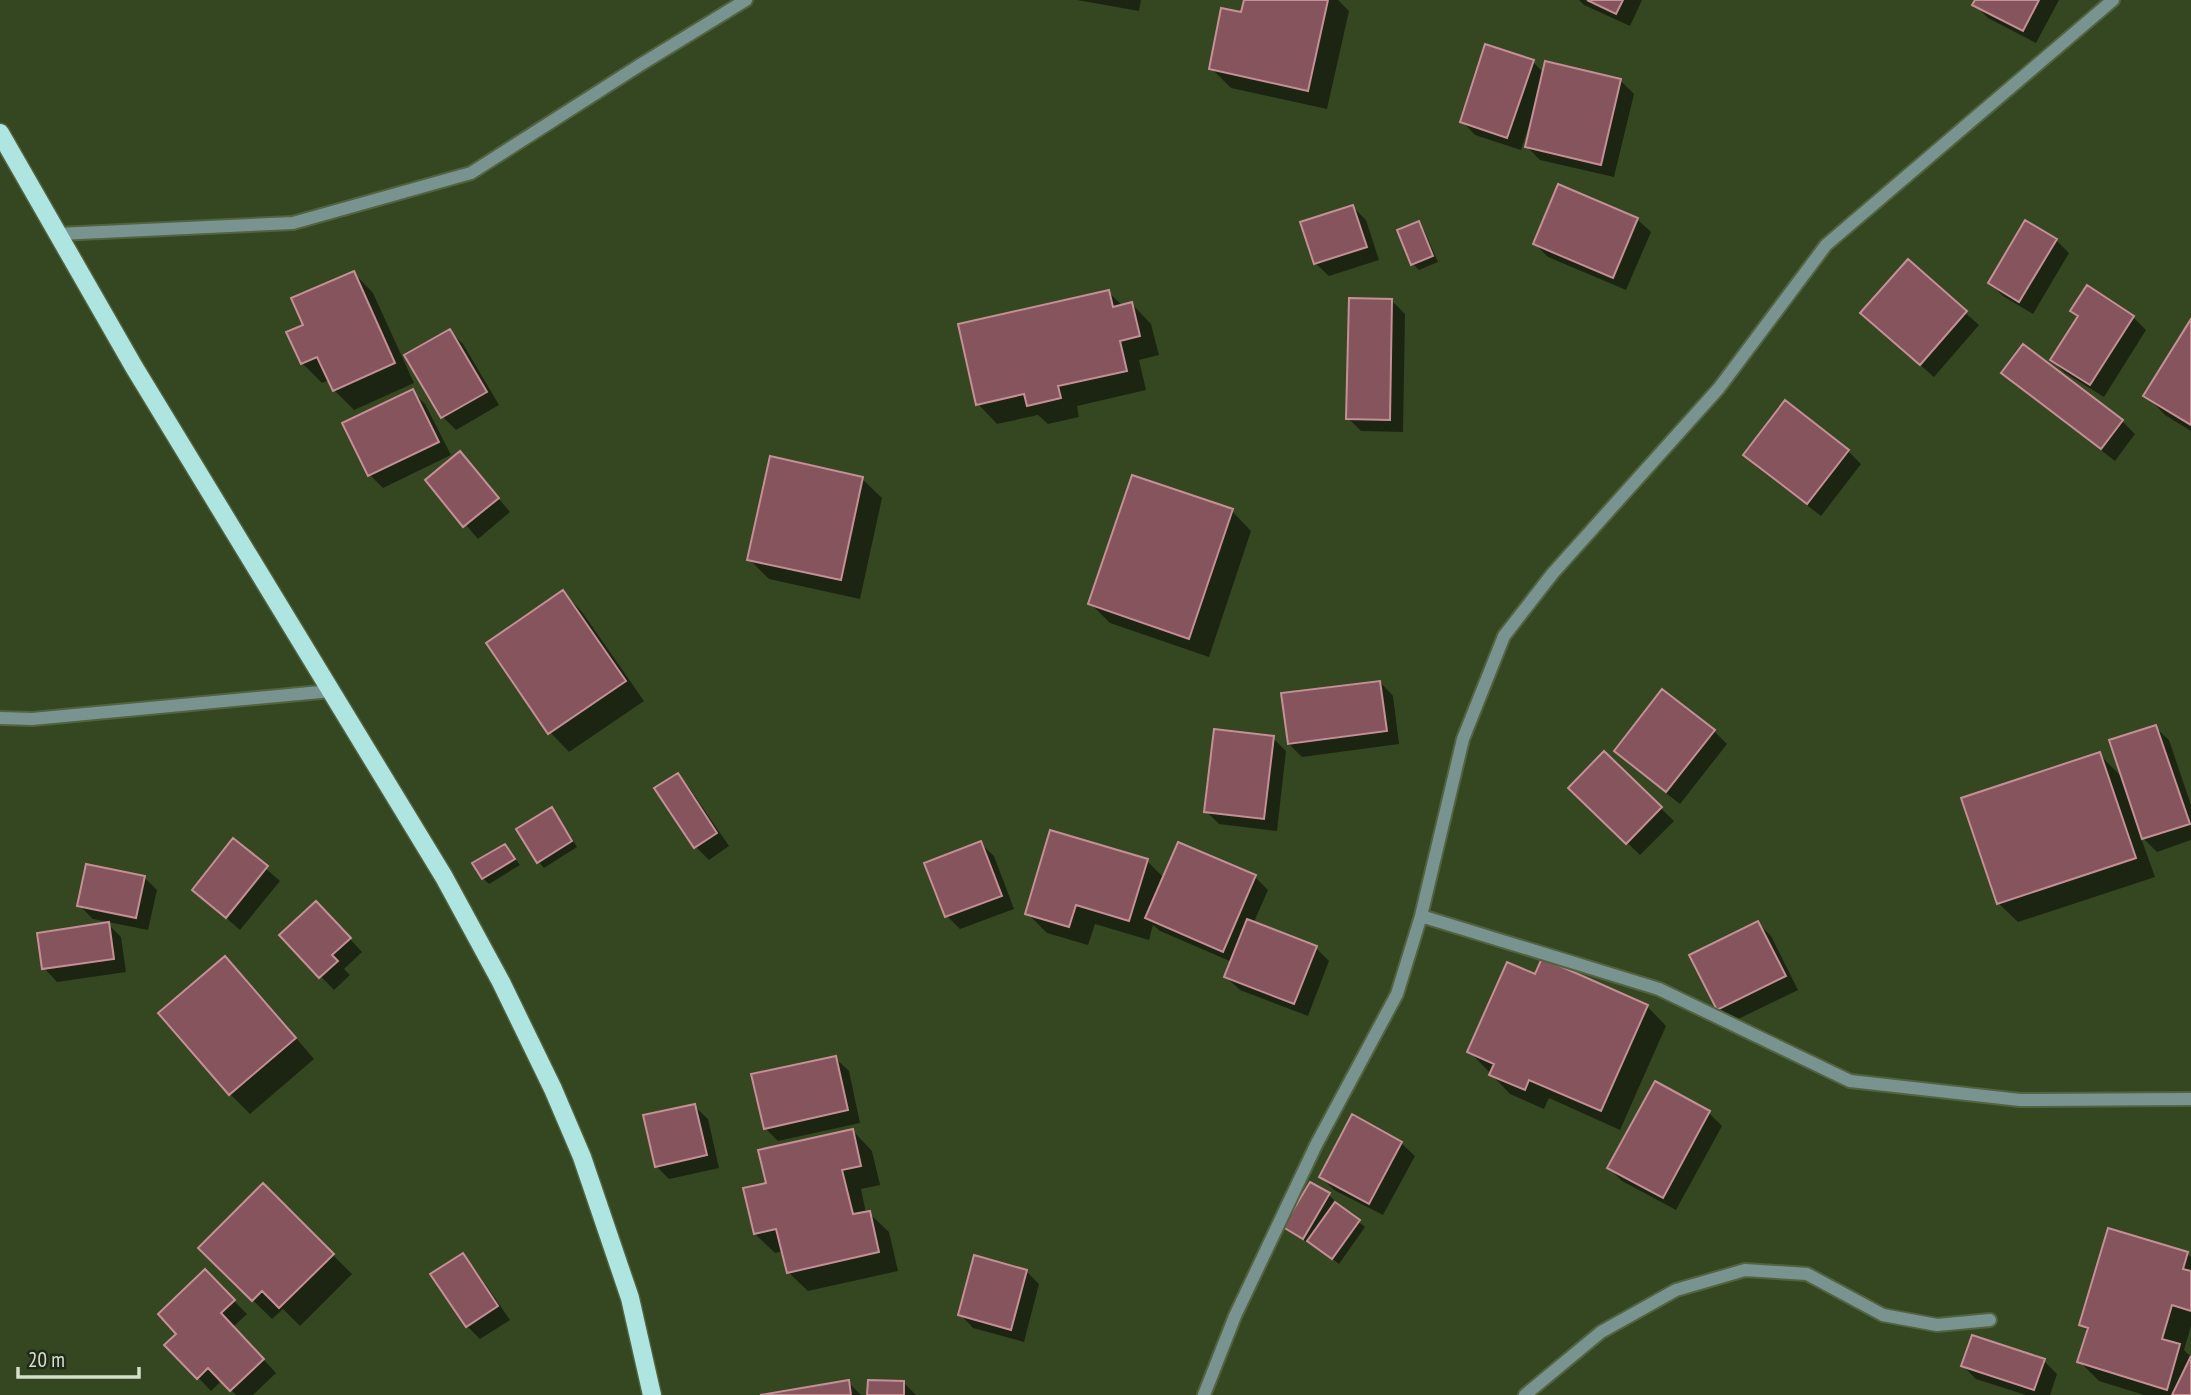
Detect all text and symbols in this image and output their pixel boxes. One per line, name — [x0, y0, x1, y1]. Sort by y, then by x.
scale bar — [18, 1336, 138, 1380]
text: 20 m — [28, 1346, 65, 1373]

